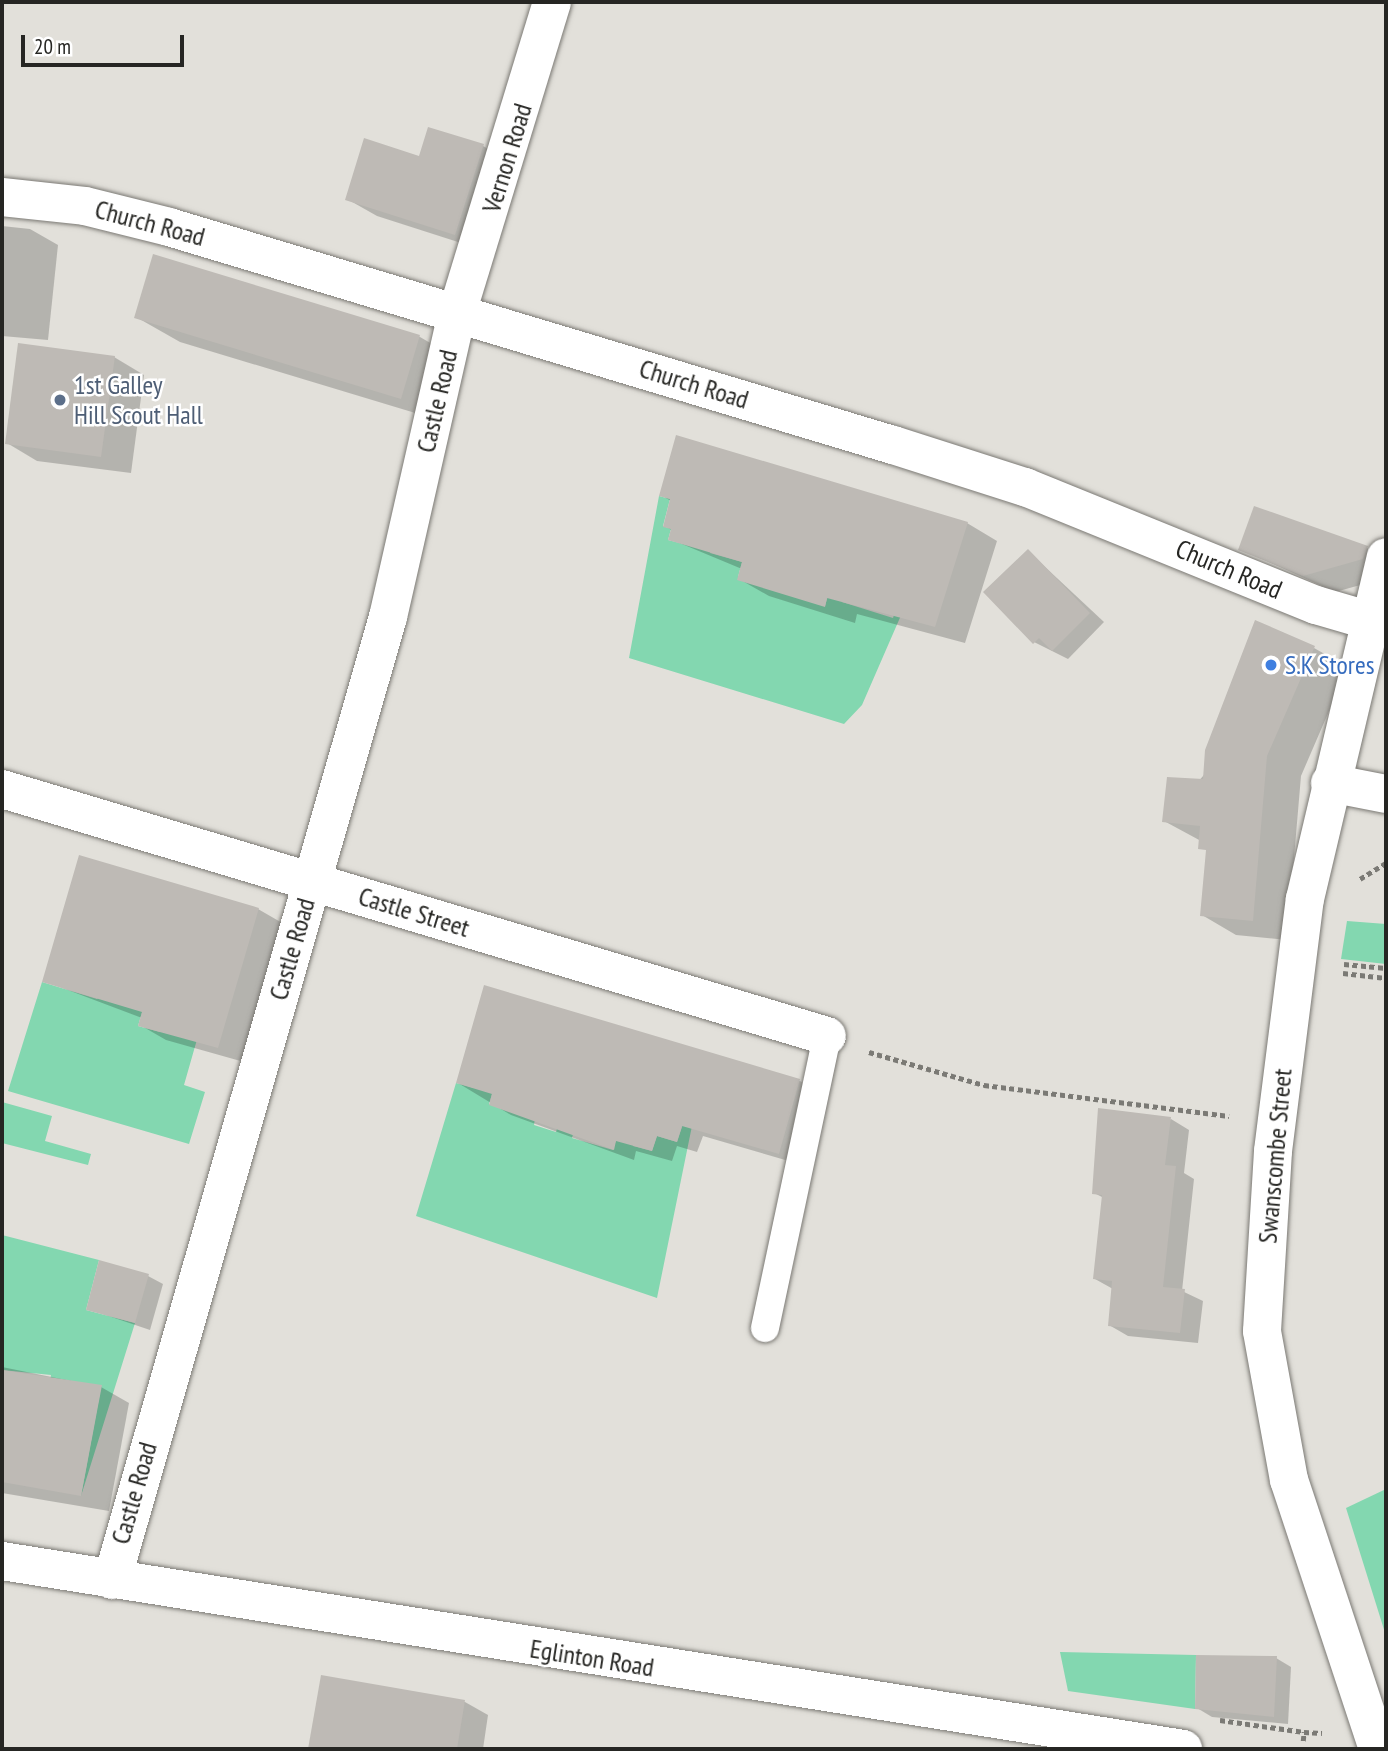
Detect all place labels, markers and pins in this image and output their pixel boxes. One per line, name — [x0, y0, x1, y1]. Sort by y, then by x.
place label: 1st Galley Hill Scout Hall — [74, 369, 203, 430]
marker: 1st Galley Hill Scout Hall — [52, 392, 68, 408]
place label: S.K Stores — [1285, 649, 1375, 681]
marker: S.K Stores — [1263, 657, 1279, 673]

